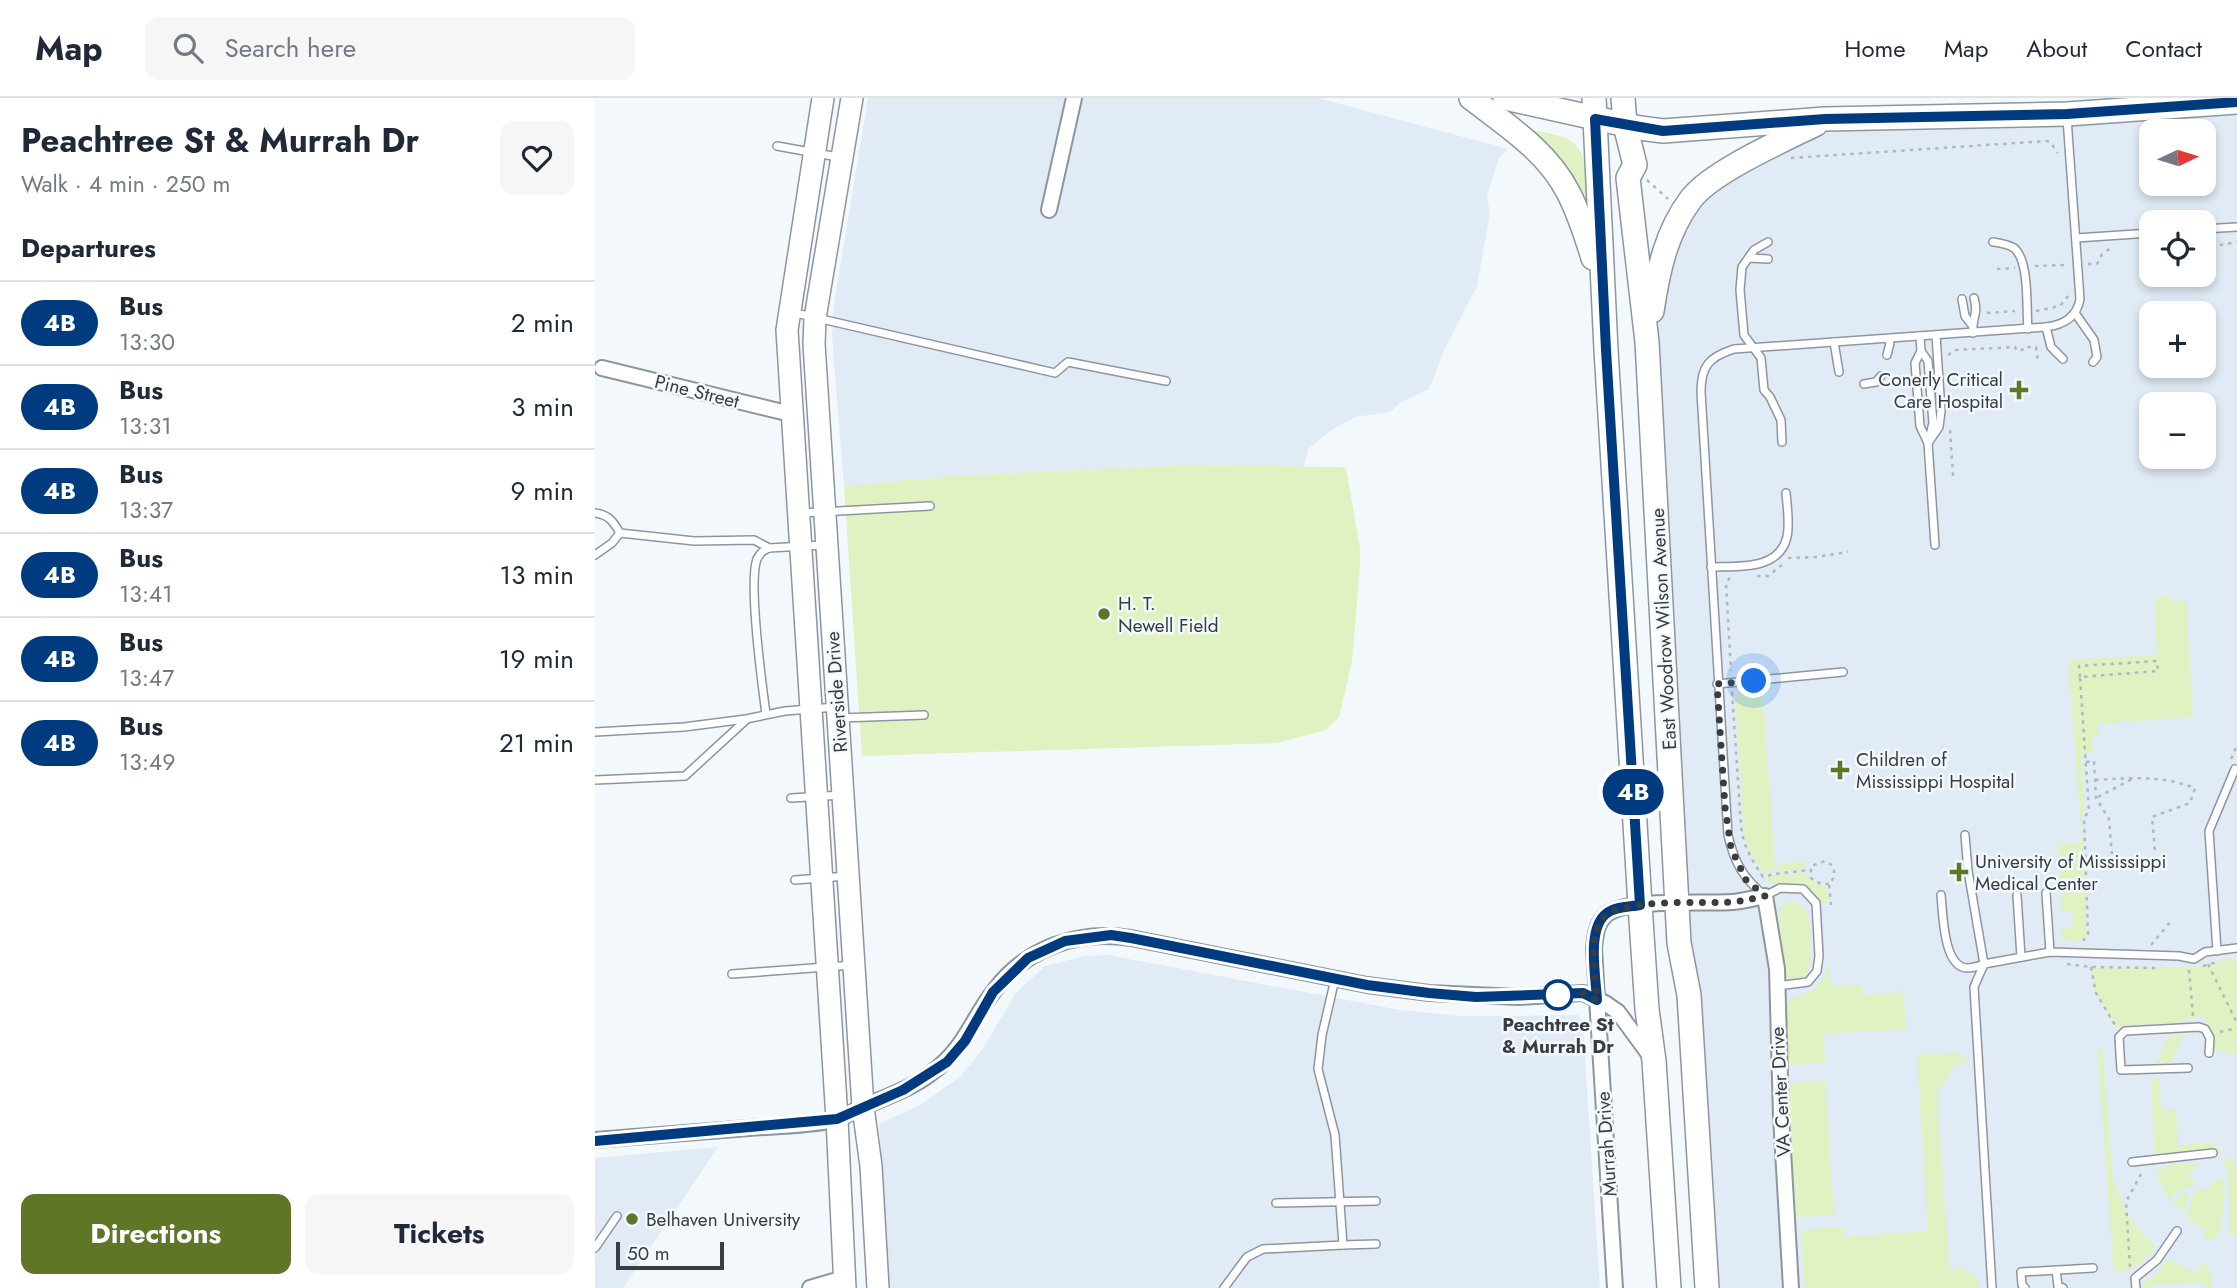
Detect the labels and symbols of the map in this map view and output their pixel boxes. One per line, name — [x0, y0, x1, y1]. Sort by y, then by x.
north arrow — [2139, 119, 2215, 196]
place label: Conerly Critical Care Hospital — [1878, 366, 2003, 415]
street label: Pine Street — [652, 368, 742, 415]
marker: Conerly Critical Care Hospital — [2009, 380, 2029, 400]
street label: East Woodrow Wilson Avenue — [1644, 507, 1683, 751]
place label: H. T. Newell Field — [1118, 590, 1219, 639]
marker: H. T. Newell Field — [1096, 606, 1112, 622]
street label: Riverside Drive — [819, 630, 854, 753]
your location — [1736, 663, 1771, 698]
place label: Children of Mississippi Hospital — [1856, 746, 2015, 795]
marker: Children of Mississippi Hospital — [1830, 760, 1850, 780]
line badge: 4B — [1601, 769, 1665, 815]
place label: University of Mississippi Medical Center — [1975, 848, 2166, 897]
marker: University of Mississippi Medical Center — [1949, 862, 1969, 882]
marker: Peachtree St & Murrah Dr — [1543, 980, 1573, 1010]
place label: Peachtree St & Murrah Dr — [1502, 1011, 1614, 1060]
street label: VA Center Drive — [1764, 1026, 1797, 1158]
street label: Murrah Drive — [1589, 1090, 1624, 1198]
place label: Belhaven University — [646, 1206, 801, 1233]
marker: Belhaven University — [624, 1211, 640, 1227]
scale bar — [616, 1239, 725, 1271]

